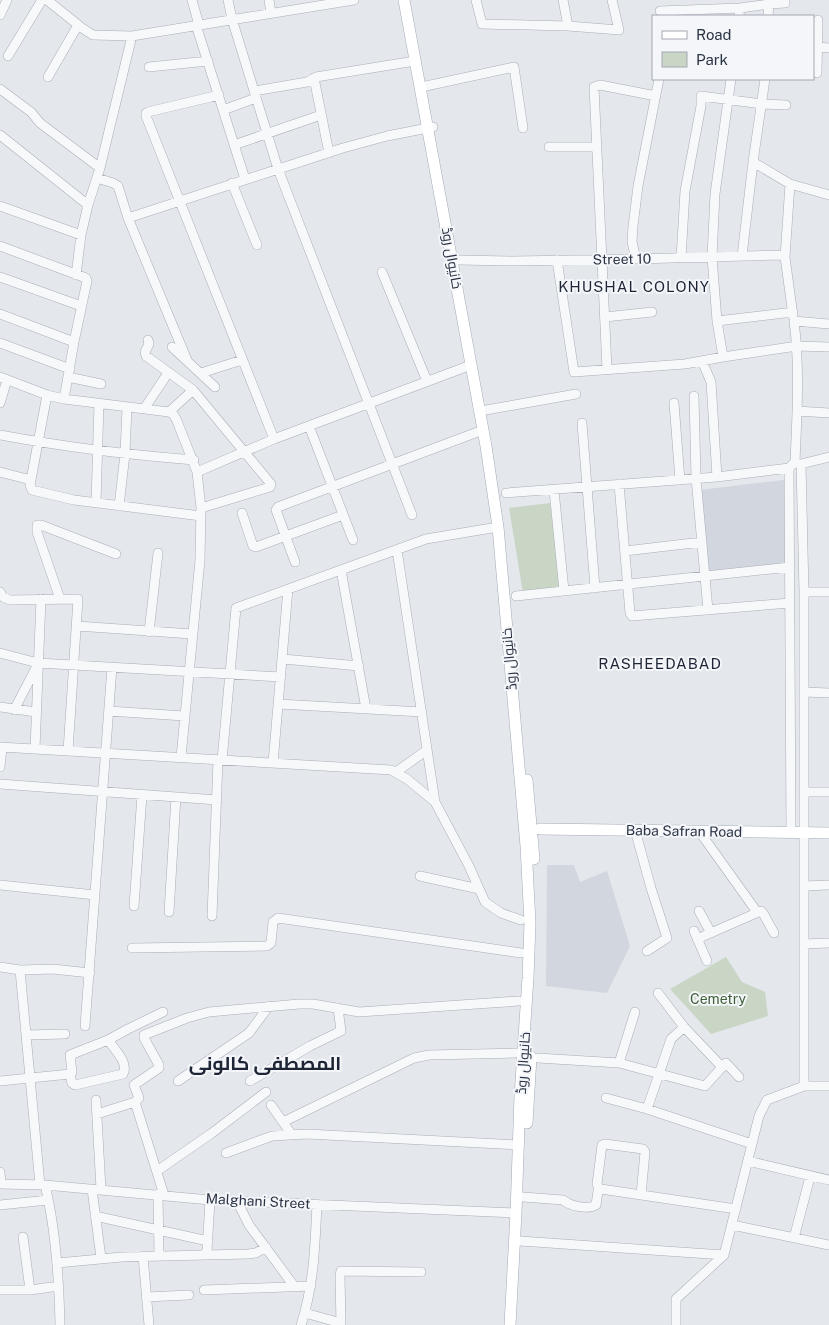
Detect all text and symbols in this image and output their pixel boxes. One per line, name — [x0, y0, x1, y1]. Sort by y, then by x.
legend — [652, 15, 814, 80]
text: Road — [696, 26, 732, 43]
text: Park — [696, 51, 728, 68]
street label: خانیوال روڈ — [438, 226, 465, 290]
street label: Street 10 — [593, 250, 651, 268]
district label: KHUSHAL COLONY — [558, 278, 710, 295]
street label: خانیوال روڈ — [498, 627, 521, 691]
district label: RASHEEDABAD — [598, 655, 722, 672]
street label: Baba Safran Road — [626, 822, 742, 840]
park label: Cemetry — [690, 991, 746, 1007]
street label: خانیوال روڈ — [513, 1031, 534, 1095]
district label: المصطفی کالونی — [189, 1052, 341, 1075]
street label: Malghani Street — [205, 1190, 311, 1212]

